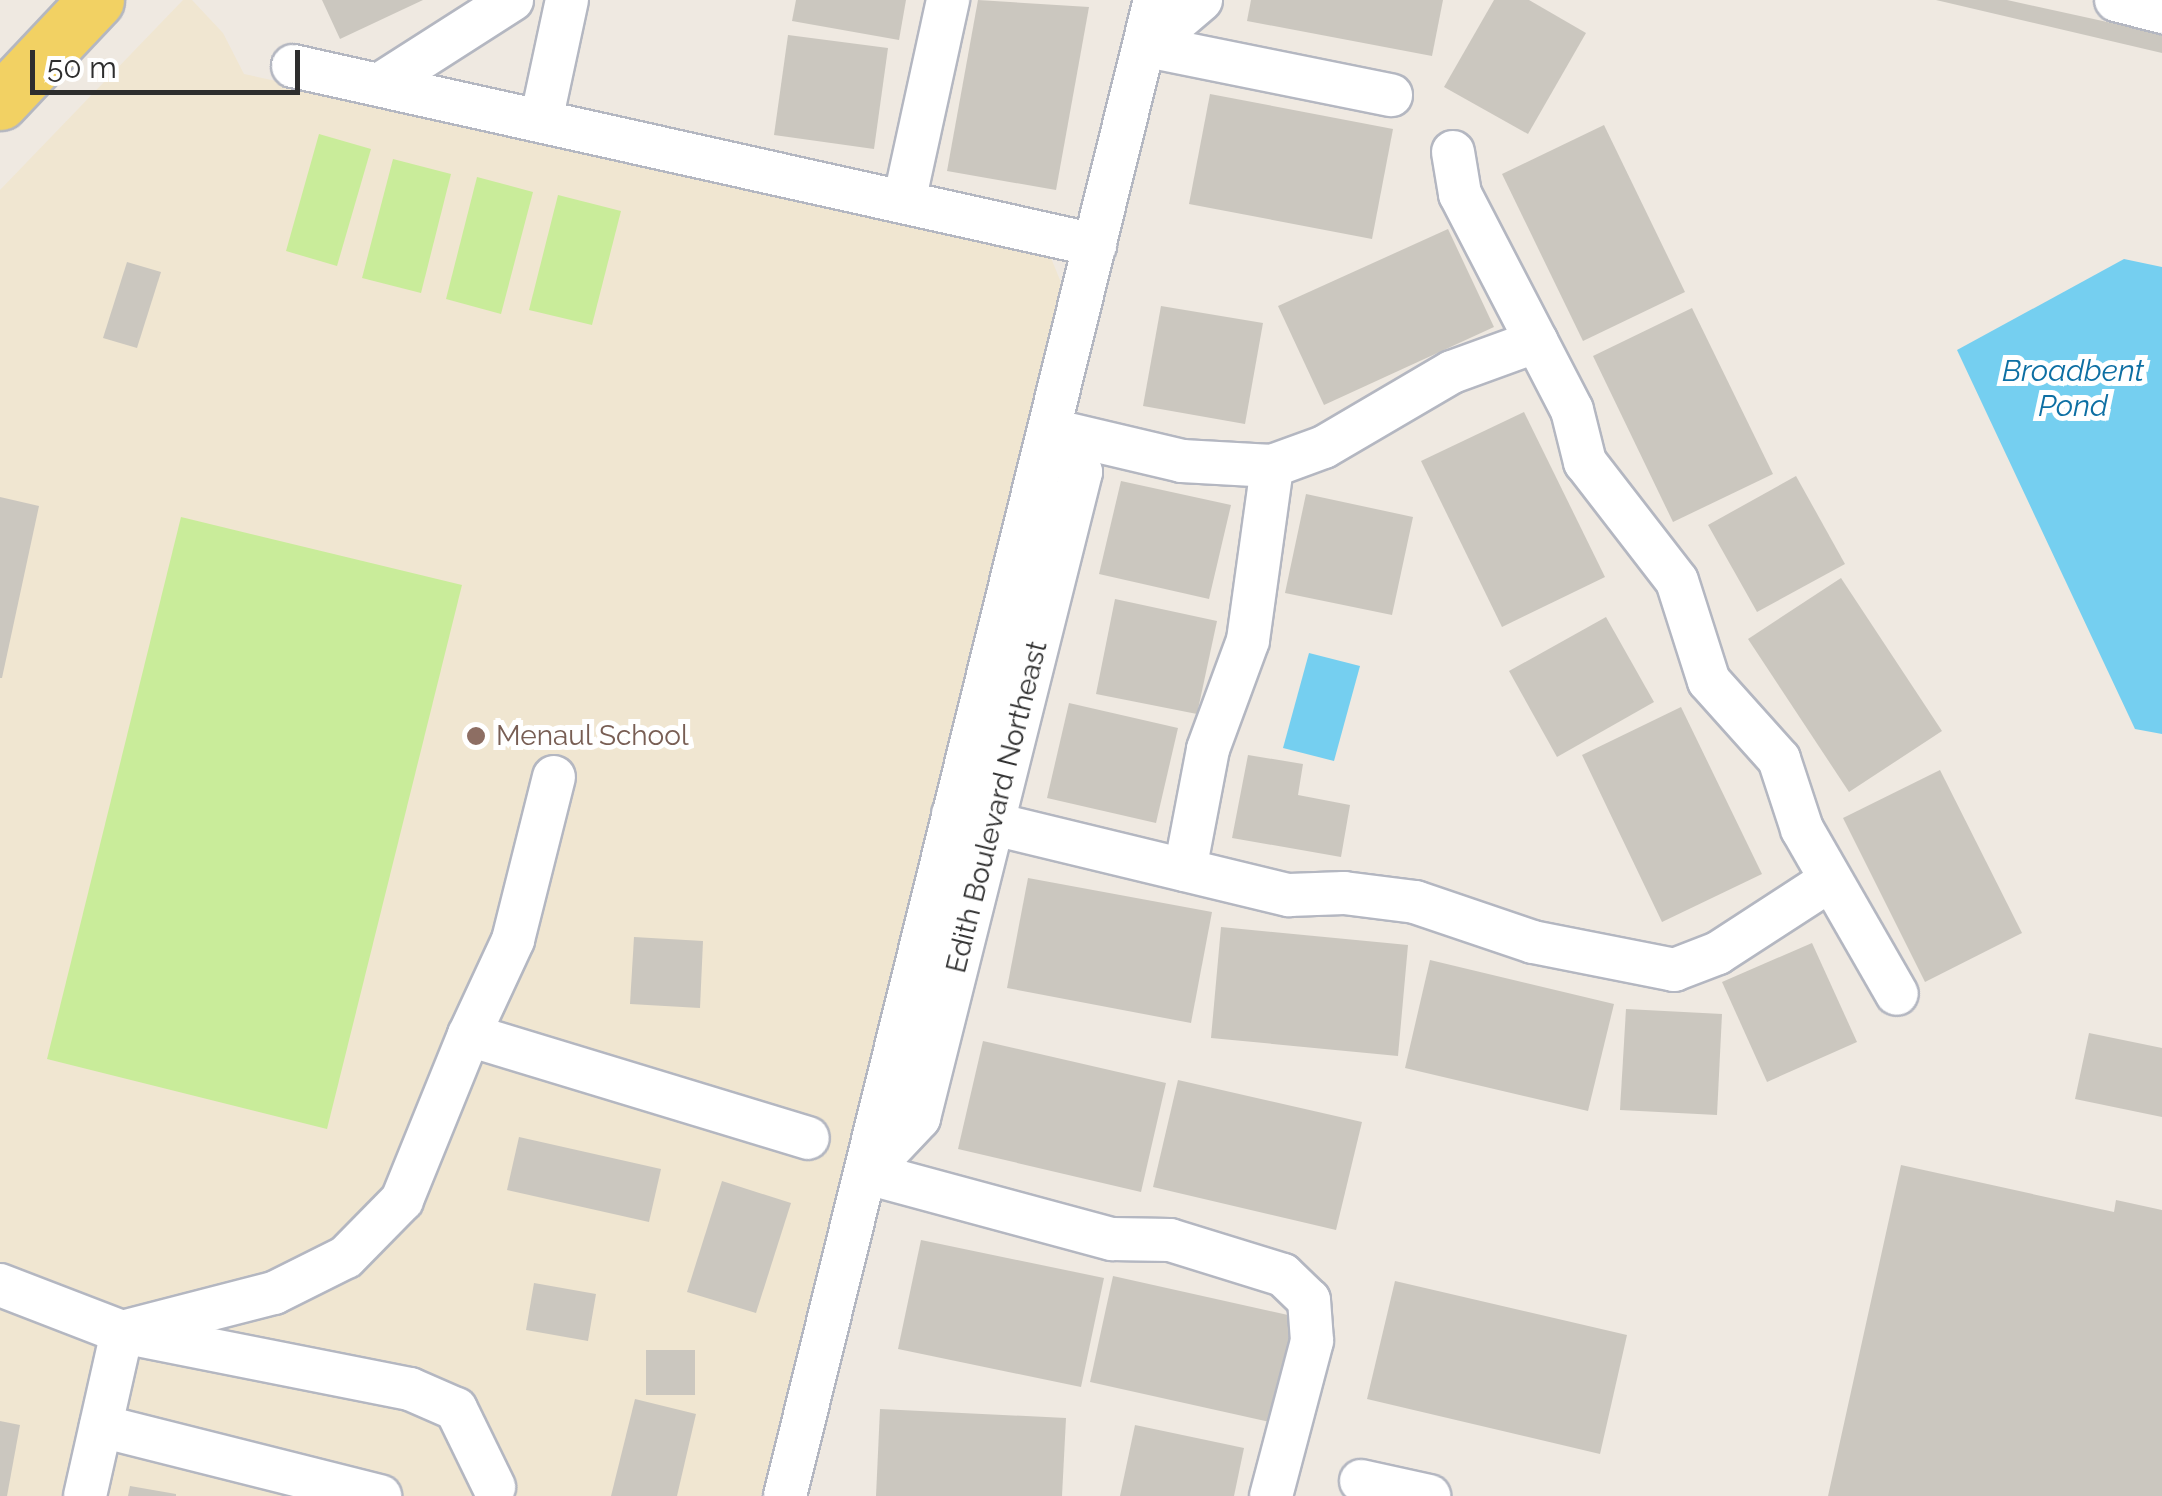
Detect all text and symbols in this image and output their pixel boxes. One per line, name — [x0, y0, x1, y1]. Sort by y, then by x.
scale bar — [35, 30, 305, 92]
text: 50 m — [47, 50, 117, 85]
water label: Broadbent Pond — [2002, 353, 2144, 424]
street label: Edith Boulevard Northeast — [940, 638, 1054, 976]
place label: Menaul School — [496, 719, 689, 753]
marker: Menaul School — [465, 725, 487, 747]

